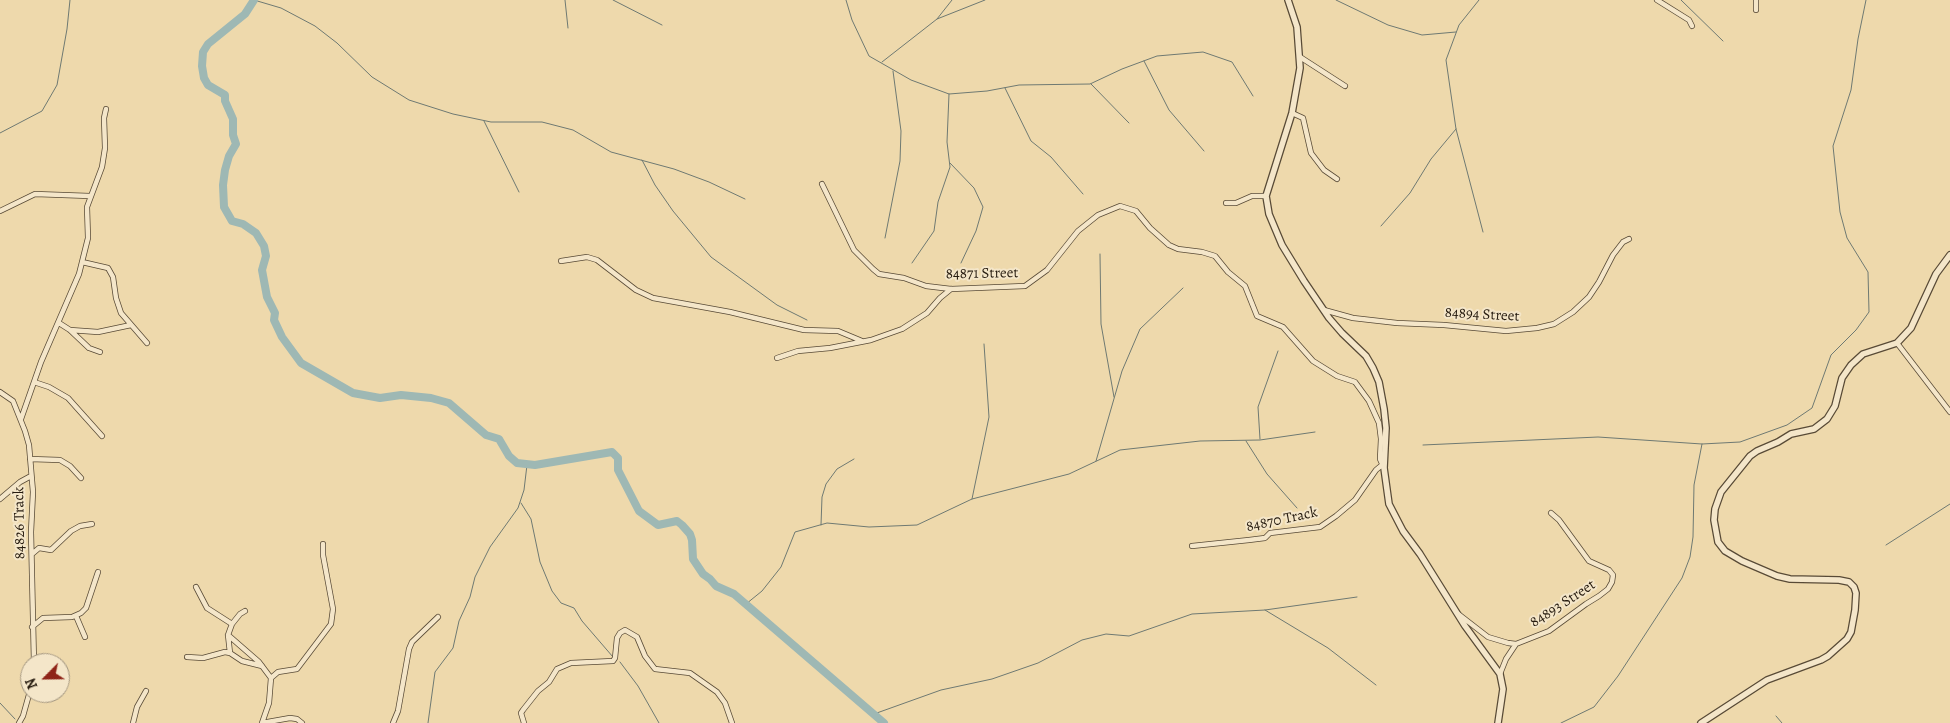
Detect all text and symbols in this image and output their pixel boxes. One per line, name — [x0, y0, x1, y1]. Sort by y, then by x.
street label: 84871 Street — [946, 264, 1018, 284]
street label: 84894 Street — [1444, 304, 1520, 326]
street label: 84826 Track — [10, 487, 30, 559]
street label: 84870 Track — [1245, 504, 1319, 536]
street label: 84893 Street — [1527, 576, 1599, 632]
north arrow — [20, 653, 70, 703]
text: N — [21, 675, 42, 692]

